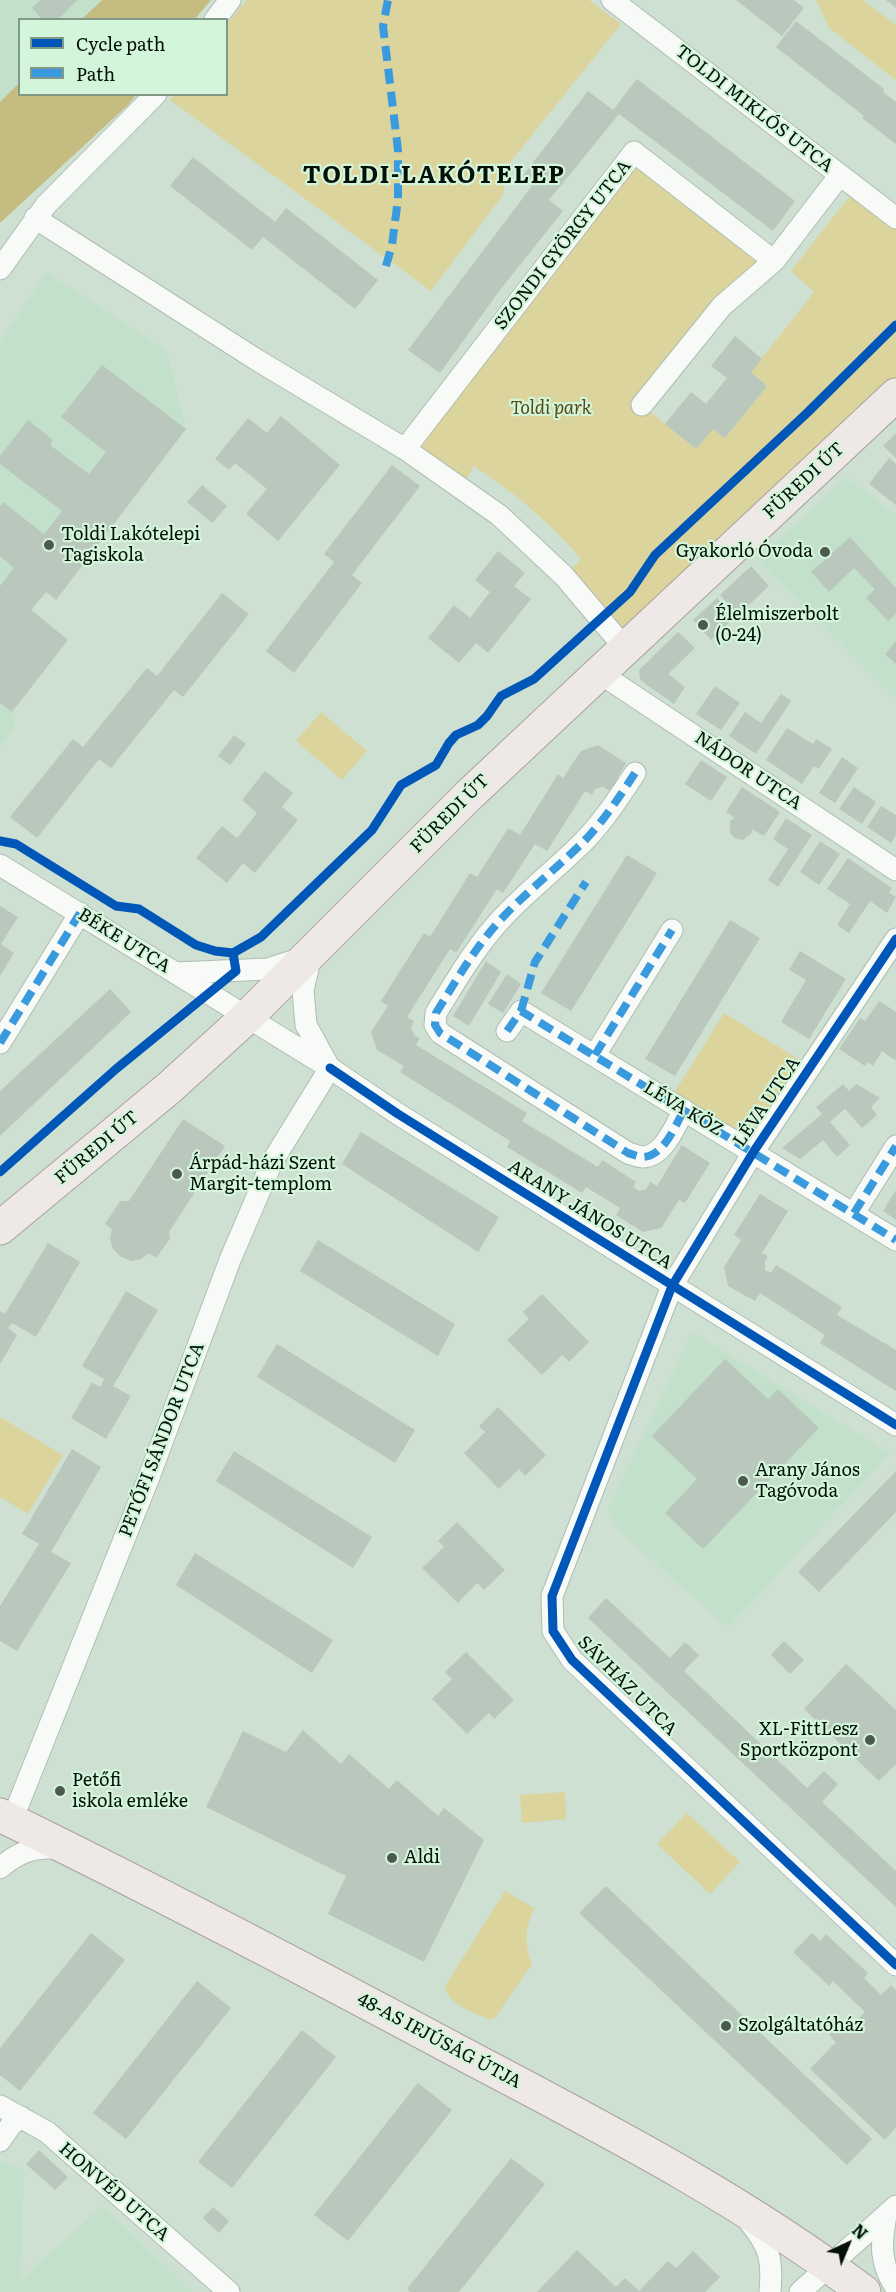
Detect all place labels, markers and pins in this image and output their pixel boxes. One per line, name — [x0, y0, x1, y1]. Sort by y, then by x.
place label: Toldi Lakótelepi Tagiskola — [61, 524, 200, 566]
marker: Toldi Lakótelepi Tagiskola — [42, 538, 56, 552]
place label: Gyakorló Óvoda — [676, 541, 813, 563]
marker: Gyakorló Óvoda — [818, 545, 832, 559]
place label: Élelmiszerbolt (0-24) — [715, 604, 839, 646]
marker: Élelmiszerbolt (0-24) — [696, 618, 710, 632]
place label: Árpád-házi Szent Margit-templom — [189, 1153, 336, 1196]
marker: Árpád-házi Szent Margit-templom — [170, 1167, 184, 1181]
place label: Arany János Tagóvoda — [755, 1460, 860, 1502]
marker: Arany János Tagóvoda — [736, 1474, 750, 1488]
place label: XL-FittLesz Sportközpont — [740, 1719, 858, 1762]
marker: XL-FittLesz Sportközpont — [863, 1733, 877, 1747]
place label: Petőfi iskola emléke — [72, 1770, 188, 1812]
marker: Petőfi iskola emléke — [53, 1784, 67, 1798]
place label: Aldi — [404, 1847, 440, 1869]
marker: Aldi — [385, 1851, 399, 1865]
place label: Szolgáltatóház — [738, 2015, 863, 2037]
marker: Szolgáltatóház — [719, 2019, 733, 2033]

